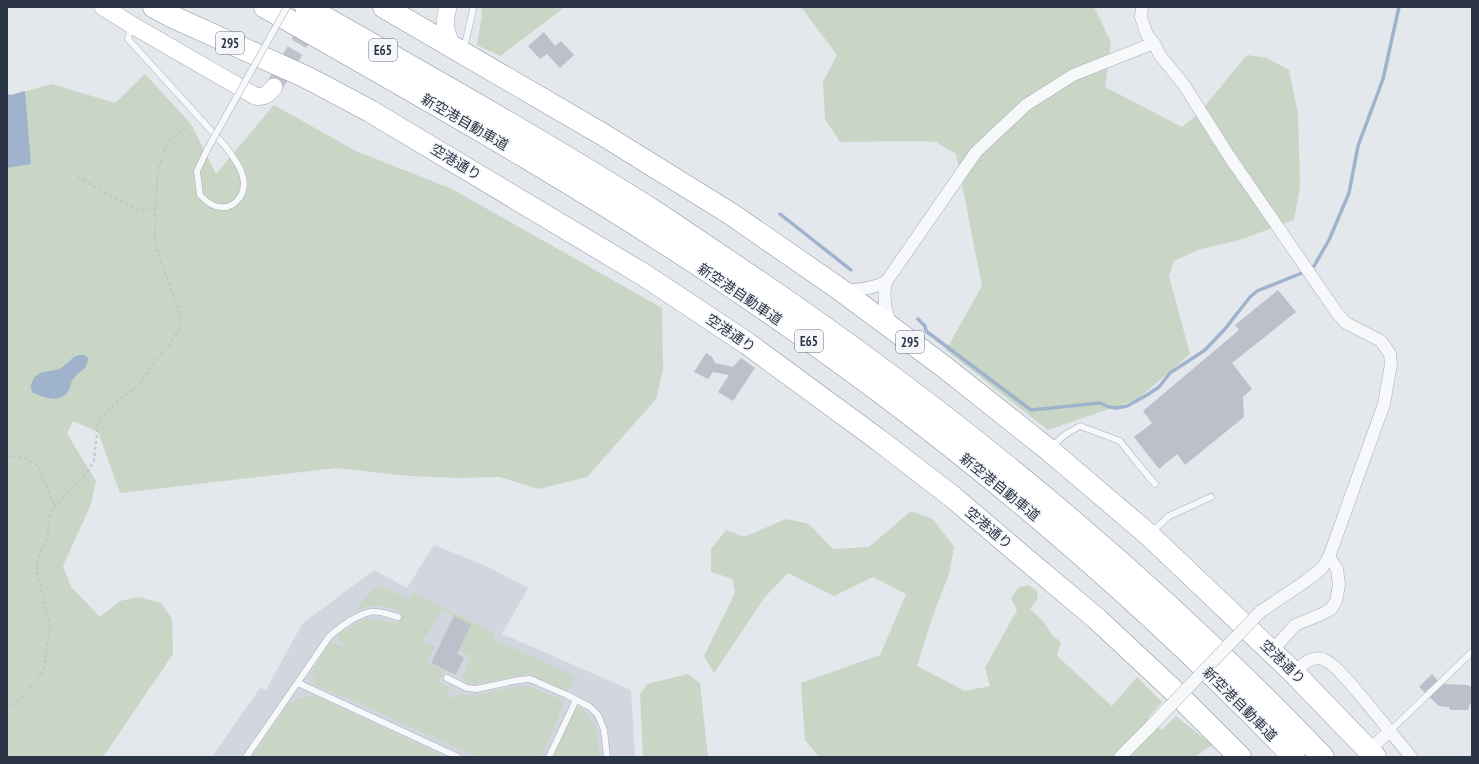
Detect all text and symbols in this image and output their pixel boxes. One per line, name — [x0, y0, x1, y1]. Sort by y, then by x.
road number: 295 — [216, 32, 244, 54]
road number: E65 — [369, 39, 397, 61]
street label: 新空港自動車道 — [418, 90, 512, 154]
street label: 空港通り — [427, 140, 485, 184]
street label: 新空港自動車道 — [694, 259, 786, 329]
street label: 空港通り — [703, 310, 759, 356]
road number: E65 — [795, 330, 823, 352]
road number: 295 — [896, 331, 924, 353]
street label: 新空港自動車道 — [956, 449, 1044, 525]
street label: 空港通り — [962, 503, 1016, 553]
street label: 空港通り — [1257, 636, 1309, 688]
street label: 新空港自動車道 — [1199, 663, 1281, 745]

